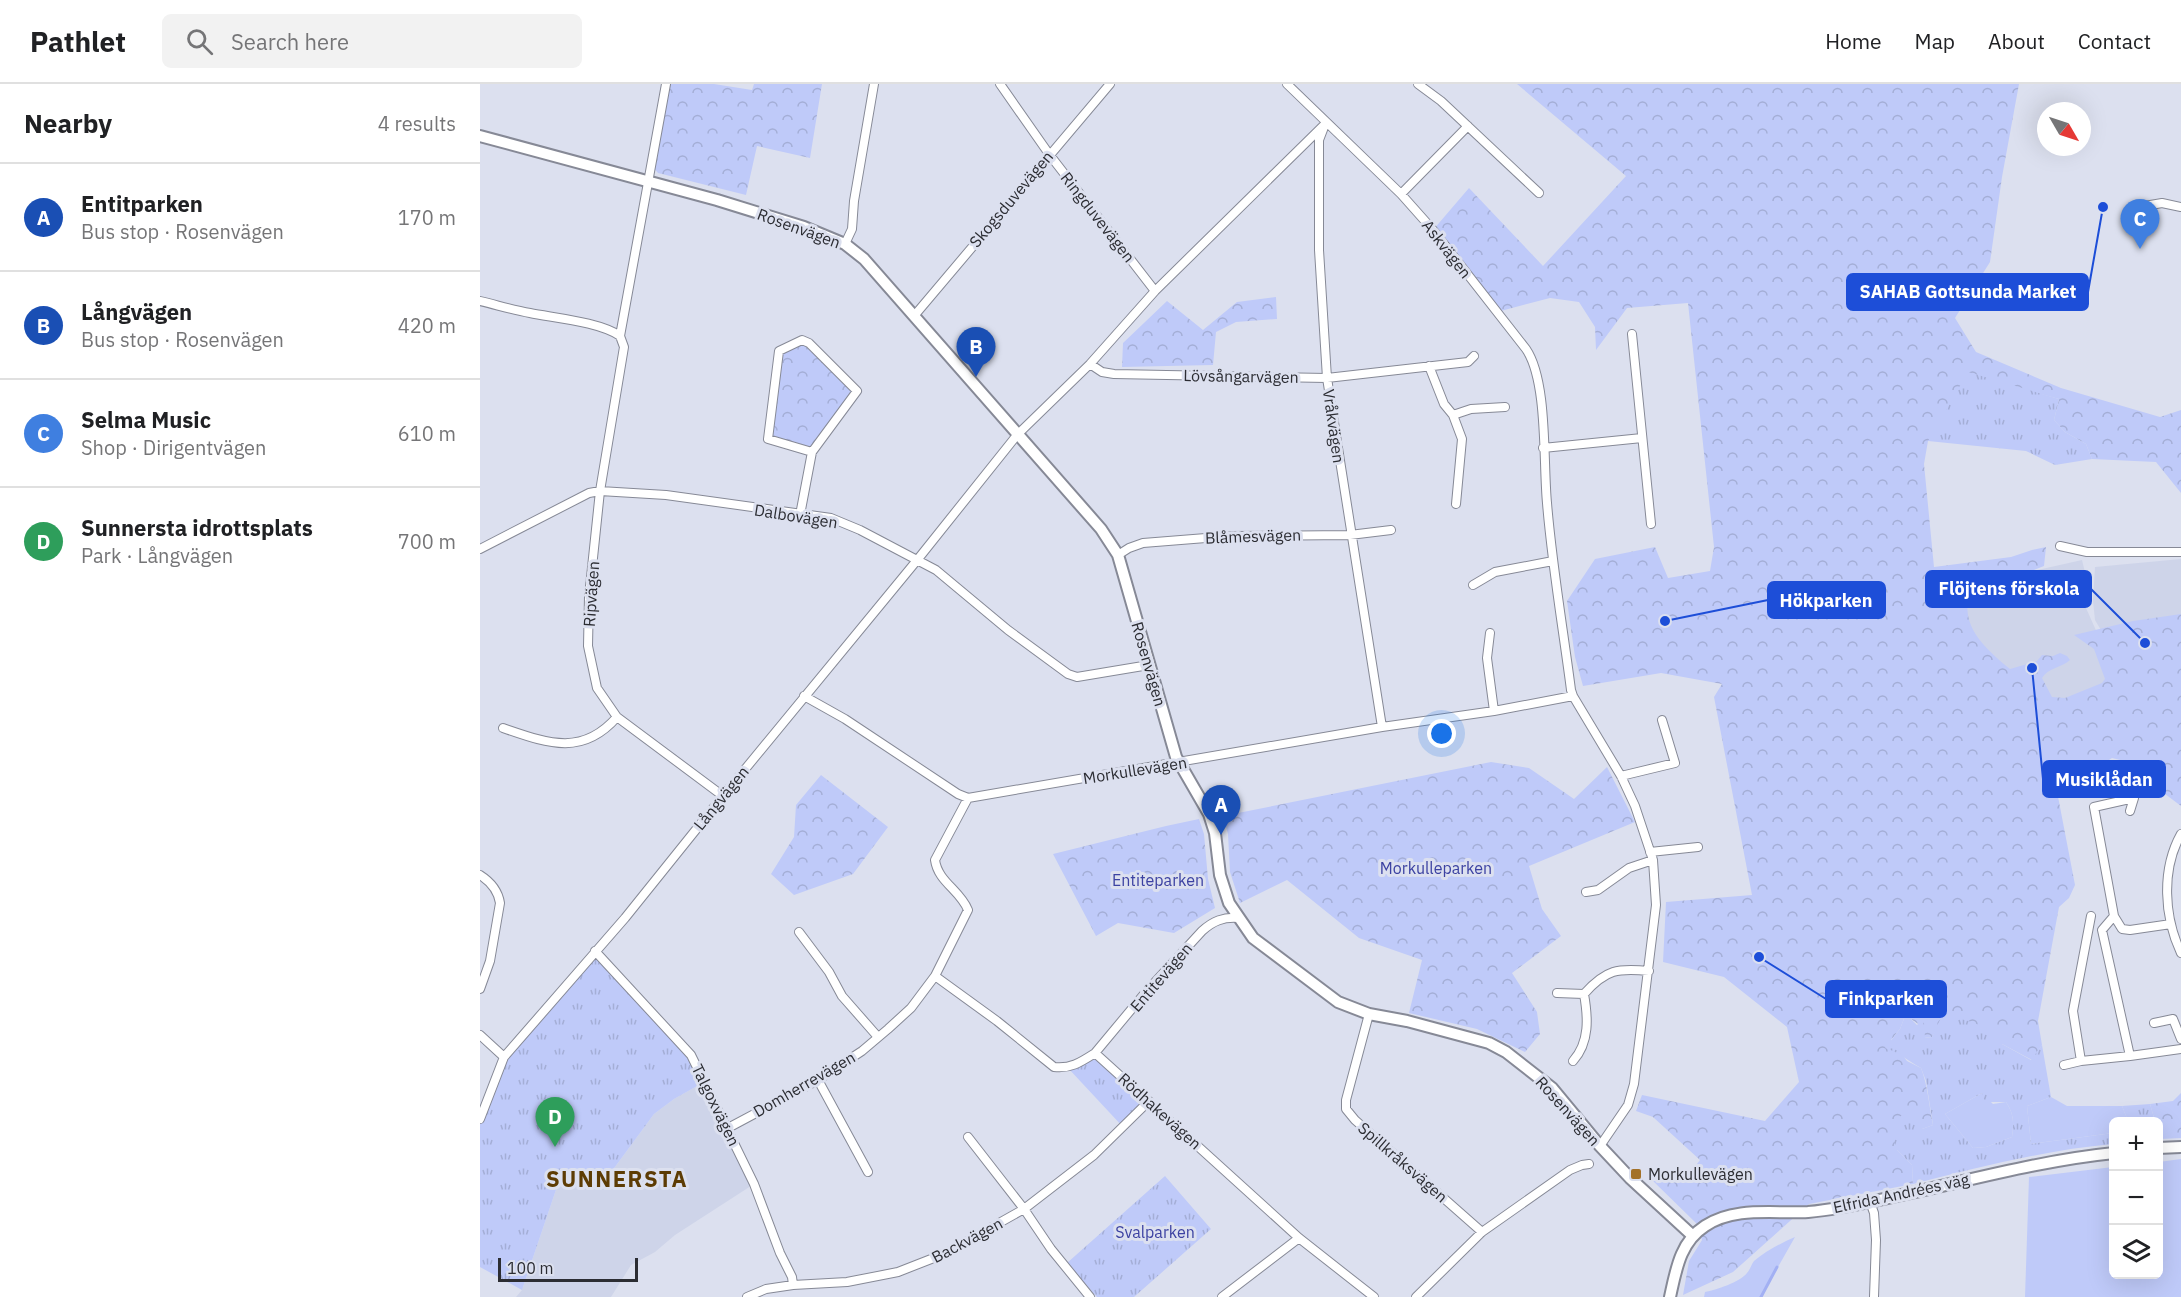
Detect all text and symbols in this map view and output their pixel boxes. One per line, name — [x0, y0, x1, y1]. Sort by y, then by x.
search box — [162, 14, 582, 68]
text: Pathlet — [30, 23, 126, 60]
icon: search — [183, 25, 216, 58]
text: Search here — [231, 27, 349, 56]
text: Home — [1825, 27, 1882, 55]
text: Map — [1915, 27, 1955, 55]
text: About — [1988, 27, 2045, 55]
text: Contact — [2078, 27, 2151, 55]
north arrow — [2037, 102, 2091, 156]
text: Nearby — [24, 106, 112, 140]
text: 4 results — [378, 110, 456, 137]
street label: Skogsduvevägen — [965, 147, 1057, 251]
street label: Ringduvevägen — [1057, 168, 1139, 266]
text: Entitparken — [81, 189, 203, 218]
pin: C — [2120, 200, 2160, 249]
text: A — [37, 204, 50, 231]
text: 170 m — [398, 204, 456, 231]
street label: Rosenvägen — [755, 204, 843, 252]
street label: Askvägen — [1418, 216, 1476, 282]
text: Bus stop · Rosenvägen — [81, 218, 284, 245]
callout: SAHAB Gottsunda Market — [1847, 274, 2088, 310]
text: SAHAB Gottsunda Market — [1860, 280, 2077, 303]
text: Långvägen — [81, 297, 192, 326]
text: B — [37, 312, 50, 339]
text: 420 m — [398, 312, 456, 339]
text: Bus stop · Rosenvägen — [81, 326, 284, 353]
pin: B — [956, 328, 996, 377]
street label: Lövsångarvägen — [1183, 365, 1299, 387]
street label: Vråkvägen — [1319, 388, 1349, 464]
text: Selma Music — [81, 405, 211, 434]
text: C — [37, 420, 50, 447]
text: 610 m — [398, 420, 456, 447]
text: Shop · Dirigentvägen — [81, 434, 266, 461]
street label: Dalbovägen — [753, 500, 839, 532]
text: Sunnersta idrottsplats — [81, 513, 313, 542]
street label: Blåmesvägen — [1205, 524, 1301, 548]
text: D — [37, 528, 50, 555]
text: 700 m — [398, 528, 456, 555]
text: Park · Långvägen — [81, 542, 233, 569]
street label: Ripvägen — [579, 560, 603, 628]
callout: Flöjtens förskola — [1926, 571, 2091, 607]
text: Flöjtens förskola — [1939, 577, 2079, 600]
callout: Hökparken — [1768, 582, 1885, 618]
text: Hökparken — [1780, 589, 1872, 612]
street label: Rosenvägen — [1127, 619, 1171, 709]
your location — [1427, 719, 1456, 748]
street label: Morkullevägen — [1082, 752, 1188, 788]
callout: Musiklådan — [2043, 761, 2165, 797]
street label: Långvägen — [689, 762, 753, 834]
text: Musiklådan — [2055, 768, 2153, 791]
pin: A — [1202, 786, 1240, 835]
park label: Morkulleparken — [1380, 858, 1492, 878]
park label: Entiteparken — [1112, 870, 1204, 890]
street label: Entitevägen — [1126, 938, 1196, 1016]
callout: Finkparken — [1826, 981, 1946, 1017]
text: Finkparken — [1838, 987, 1934, 1010]
street label: Domherrevägen — [749, 1047, 859, 1121]
street label: Talgoxvägen — [688, 1061, 744, 1149]
street label: Rödhakevägen — [1114, 1068, 1206, 1154]
street label: Rosenvägen — [1531, 1072, 1605, 1150]
pin: D — [536, 1098, 574, 1147]
map controls — [2109, 1117, 2163, 1279]
button: + — [2109, 1117, 2163, 1171]
street label: Spillkråksvägen — [1354, 1118, 1452, 1206]
district label: SUNNERSTA — [546, 1164, 688, 1193]
place label: Morkullevägen — [1648, 1164, 1753, 1184]
marker: Morkullevägen — [1629, 1167, 1643, 1181]
street label: Elfrida Andrées väg — [1831, 1169, 1971, 1217]
button: − — [2109, 1171, 2163, 1225]
street label: Backvägen — [928, 1213, 1006, 1267]
park label: Svalparken — [1115, 1222, 1195, 1242]
button: layers — [2109, 1225, 2163, 1279]
scale bar — [498, 1255, 638, 1282]
text: 100 m — [507, 1258, 554, 1278]

